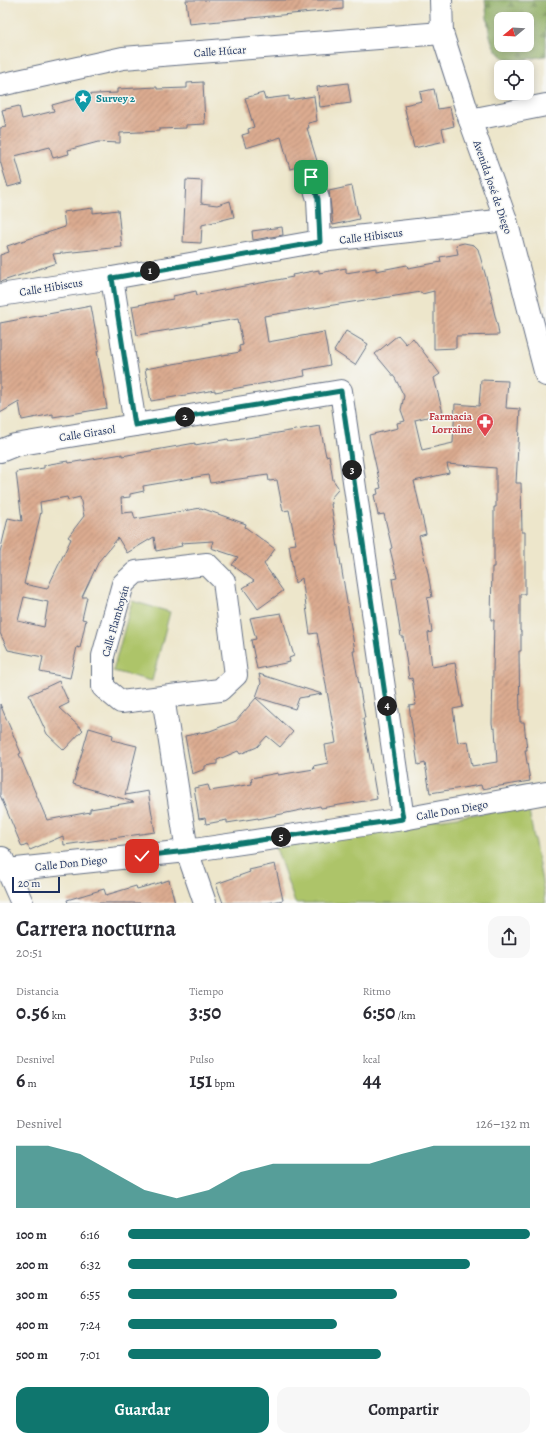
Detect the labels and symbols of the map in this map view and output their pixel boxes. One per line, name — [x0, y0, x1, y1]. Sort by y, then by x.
north arrow — [494, 12, 534, 52]
street label: Calle Húcar — [193, 42, 247, 61]
place icon: Survey 2 — [73, 88, 93, 113]
place label: Survey 2 — [96, 91, 136, 106]
street label: Avenida José de Diego — [469, 137, 516, 236]
pin — [294, 160, 328, 194]
street label: Calle Hibiscus — [338, 225, 404, 248]
pin: 1 — [140, 261, 160, 281]
street label: Calle Hibiscus — [18, 275, 84, 300]
pin: 2 — [175, 407, 195, 427]
place label: Farmacia Lorraine — [429, 409, 473, 437]
pharmacy icon: Farmacia Lorraine — [475, 412, 495, 437]
street label: Calle Girasol — [58, 422, 116, 445]
pin: 3 — [342, 460, 362, 480]
street label: Calle Flamboyán — [98, 584, 133, 659]
pin: 4 — [377, 696, 397, 716]
street label: Calle Don Diego — [415, 797, 490, 824]
pin: 5 — [271, 827, 291, 847]
pin — [125, 839, 159, 873]
street label: Calle Don Diego — [34, 852, 108, 875]
scale bar — [12, 875, 60, 894]

